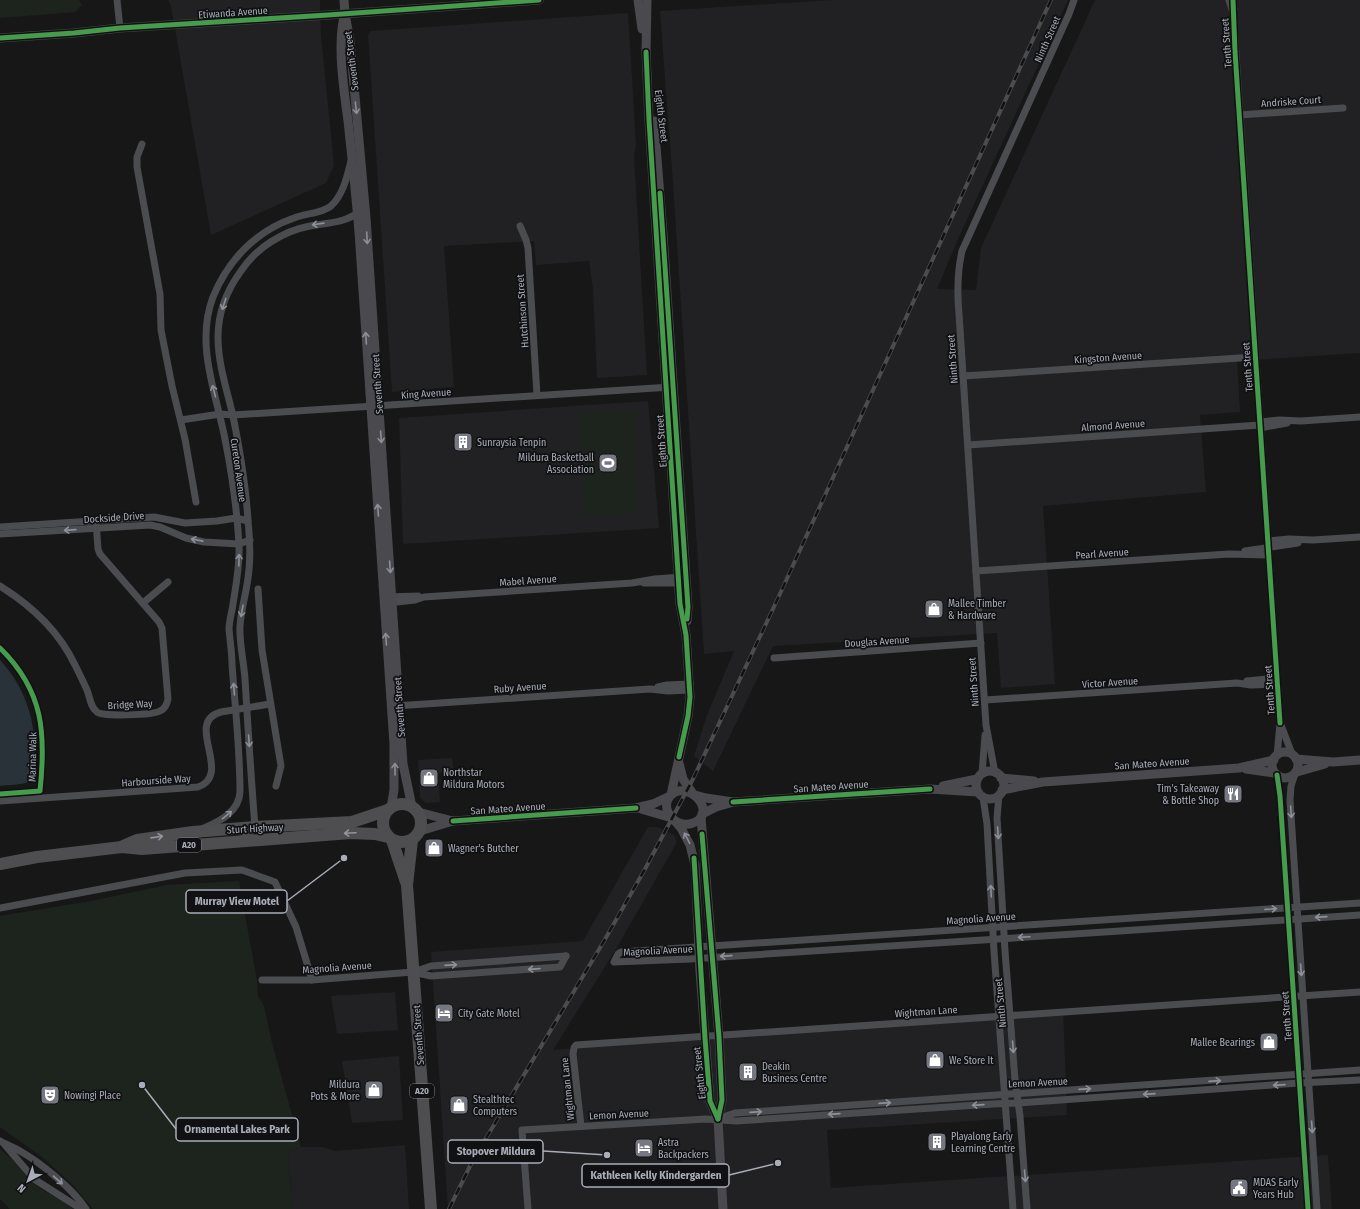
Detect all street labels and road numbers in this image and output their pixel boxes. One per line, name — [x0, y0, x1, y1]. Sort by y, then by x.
street label: Etiwanda Avenue — [198, 5, 268, 21]
street label: Ninth Street — [1032, 14, 1064, 64]
street label: Tenth Street — [1219, 17, 1235, 68]
street label: Seventh Street — [342, 30, 362, 91]
street label: Eighth Street — [652, 89, 670, 144]
street label: Andriske Court — [1261, 94, 1322, 110]
street label: Hutchinson Street — [514, 273, 532, 348]
street label: Ninth Street — [945, 333, 961, 384]
street label: Tenth Street — [1240, 341, 1256, 392]
street label: Kingston Avenue — [1074, 350, 1142, 366]
street label: Seventh Street — [370, 353, 386, 414]
street label: King Avenue — [401, 386, 452, 402]
street label: Eighth Street — [654, 414, 670, 468]
street label: Almond Avenue — [1081, 418, 1145, 434]
street label: Cureton Avenue — [228, 437, 248, 503]
street label: Dockside Drive — [83, 510, 145, 526]
street label: Pearl Avenue — [1075, 546, 1129, 562]
street label: Mabel Avenue — [499, 573, 557, 589]
street label: Douglas Avenue — [844, 634, 910, 650]
street label: Ninth Street — [966, 656, 982, 707]
street label: Tenth Street — [1262, 664, 1278, 715]
street label: Victor Avenue — [1082, 675, 1139, 691]
street label: Seventh Street — [392, 676, 408, 737]
street label: Ruby Avenue — [493, 680, 547, 696]
street label: Bridge Way — [107, 698, 153, 712]
street label: Marina Walk — [27, 732, 39, 782]
street label: San Mateo Avenue — [1114, 755, 1190, 773]
street label: Harbourside Way — [121, 773, 192, 789]
street label: San Mateo Avenue — [793, 778, 869, 796]
street label: San Mateo Avenue — [470, 800, 546, 818]
street label: Sturt Highway — [226, 821, 284, 836]
road number: A20 — [177, 838, 201, 852]
street label: Magnolia Avenue — [946, 911, 1016, 927]
street label: Magnolia Avenue — [623, 943, 693, 959]
street label: Magnolia Avenue — [302, 960, 372, 976]
street label: Ninth Street — [993, 977, 1009, 1028]
street label: Tenth Street — [1279, 990, 1295, 1041]
street label: Seventh Street — [411, 1004, 427, 1065]
street label: Wightman Lane — [894, 1004, 958, 1020]
street label: Eighth Street — [691, 1045, 709, 1100]
street label: Wightman Lane — [559, 1057, 577, 1121]
street label: Lemon Avenue — [1008, 1075, 1068, 1091]
road number: A20 — [410, 1084, 434, 1098]
street label: Lemon Avenue — [589, 1107, 649, 1123]

